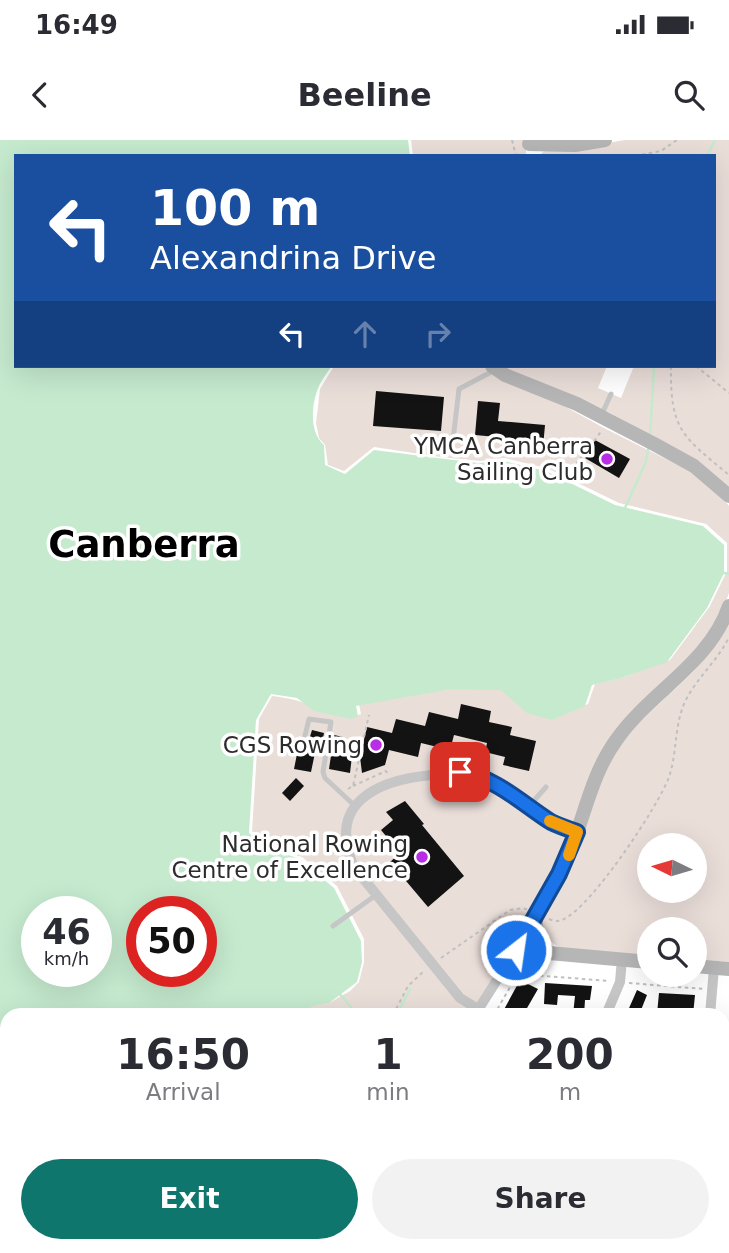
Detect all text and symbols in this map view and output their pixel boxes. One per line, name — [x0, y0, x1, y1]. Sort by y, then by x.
text: 16:49 — [35, 10, 118, 40]
icon: back — [21, 76, 59, 114]
text: Beeline — [297, 76, 432, 114]
icon: search — [670, 76, 708, 114]
text: 100 m — [150, 180, 320, 237]
icon: left — [35, 182, 126, 273]
text: Alexandrina Drive — [150, 239, 436, 277]
icon: left — [273, 315, 311, 353]
icon: ahead — [346, 315, 384, 353]
icon: right — [419, 315, 457, 353]
place label: YMCA Canberra Sailing Club — [413, 433, 593, 485]
marker: YMCA Canberra Sailing Club — [599, 451, 615, 467]
district label: Canberra — [48, 523, 240, 566]
place label: CGS Rowing — [223, 732, 362, 758]
marker: CGS Rowing — [368, 737, 384, 753]
pin — [430, 742, 490, 802]
icon: arrive — [441, 753, 479, 791]
place label: National Rowing Centre of Excellence — [171, 831, 408, 883]
north arrow — [637, 833, 707, 903]
map controls — [637, 833, 707, 987]
marker: National Rowing Centre of Excellence — [414, 849, 430, 865]
speed limit sign: 50 — [126, 896, 217, 987]
text: 46 — [42, 912, 91, 952]
position arrow — [479, 913, 553, 987]
button: search — [637, 917, 707, 987]
text: km/h — [44, 948, 89, 969]
text: 16:50 — [116, 1030, 250, 1079]
text: 1 — [373, 1030, 403, 1079]
text: 200 — [526, 1030, 614, 1079]
text: Arrival — [146, 1079, 221, 1105]
text: min — [366, 1079, 410, 1105]
text: m — [559, 1079, 581, 1105]
button: Exit — [21, 1159, 358, 1239]
button: Share — [372, 1159, 709, 1239]

